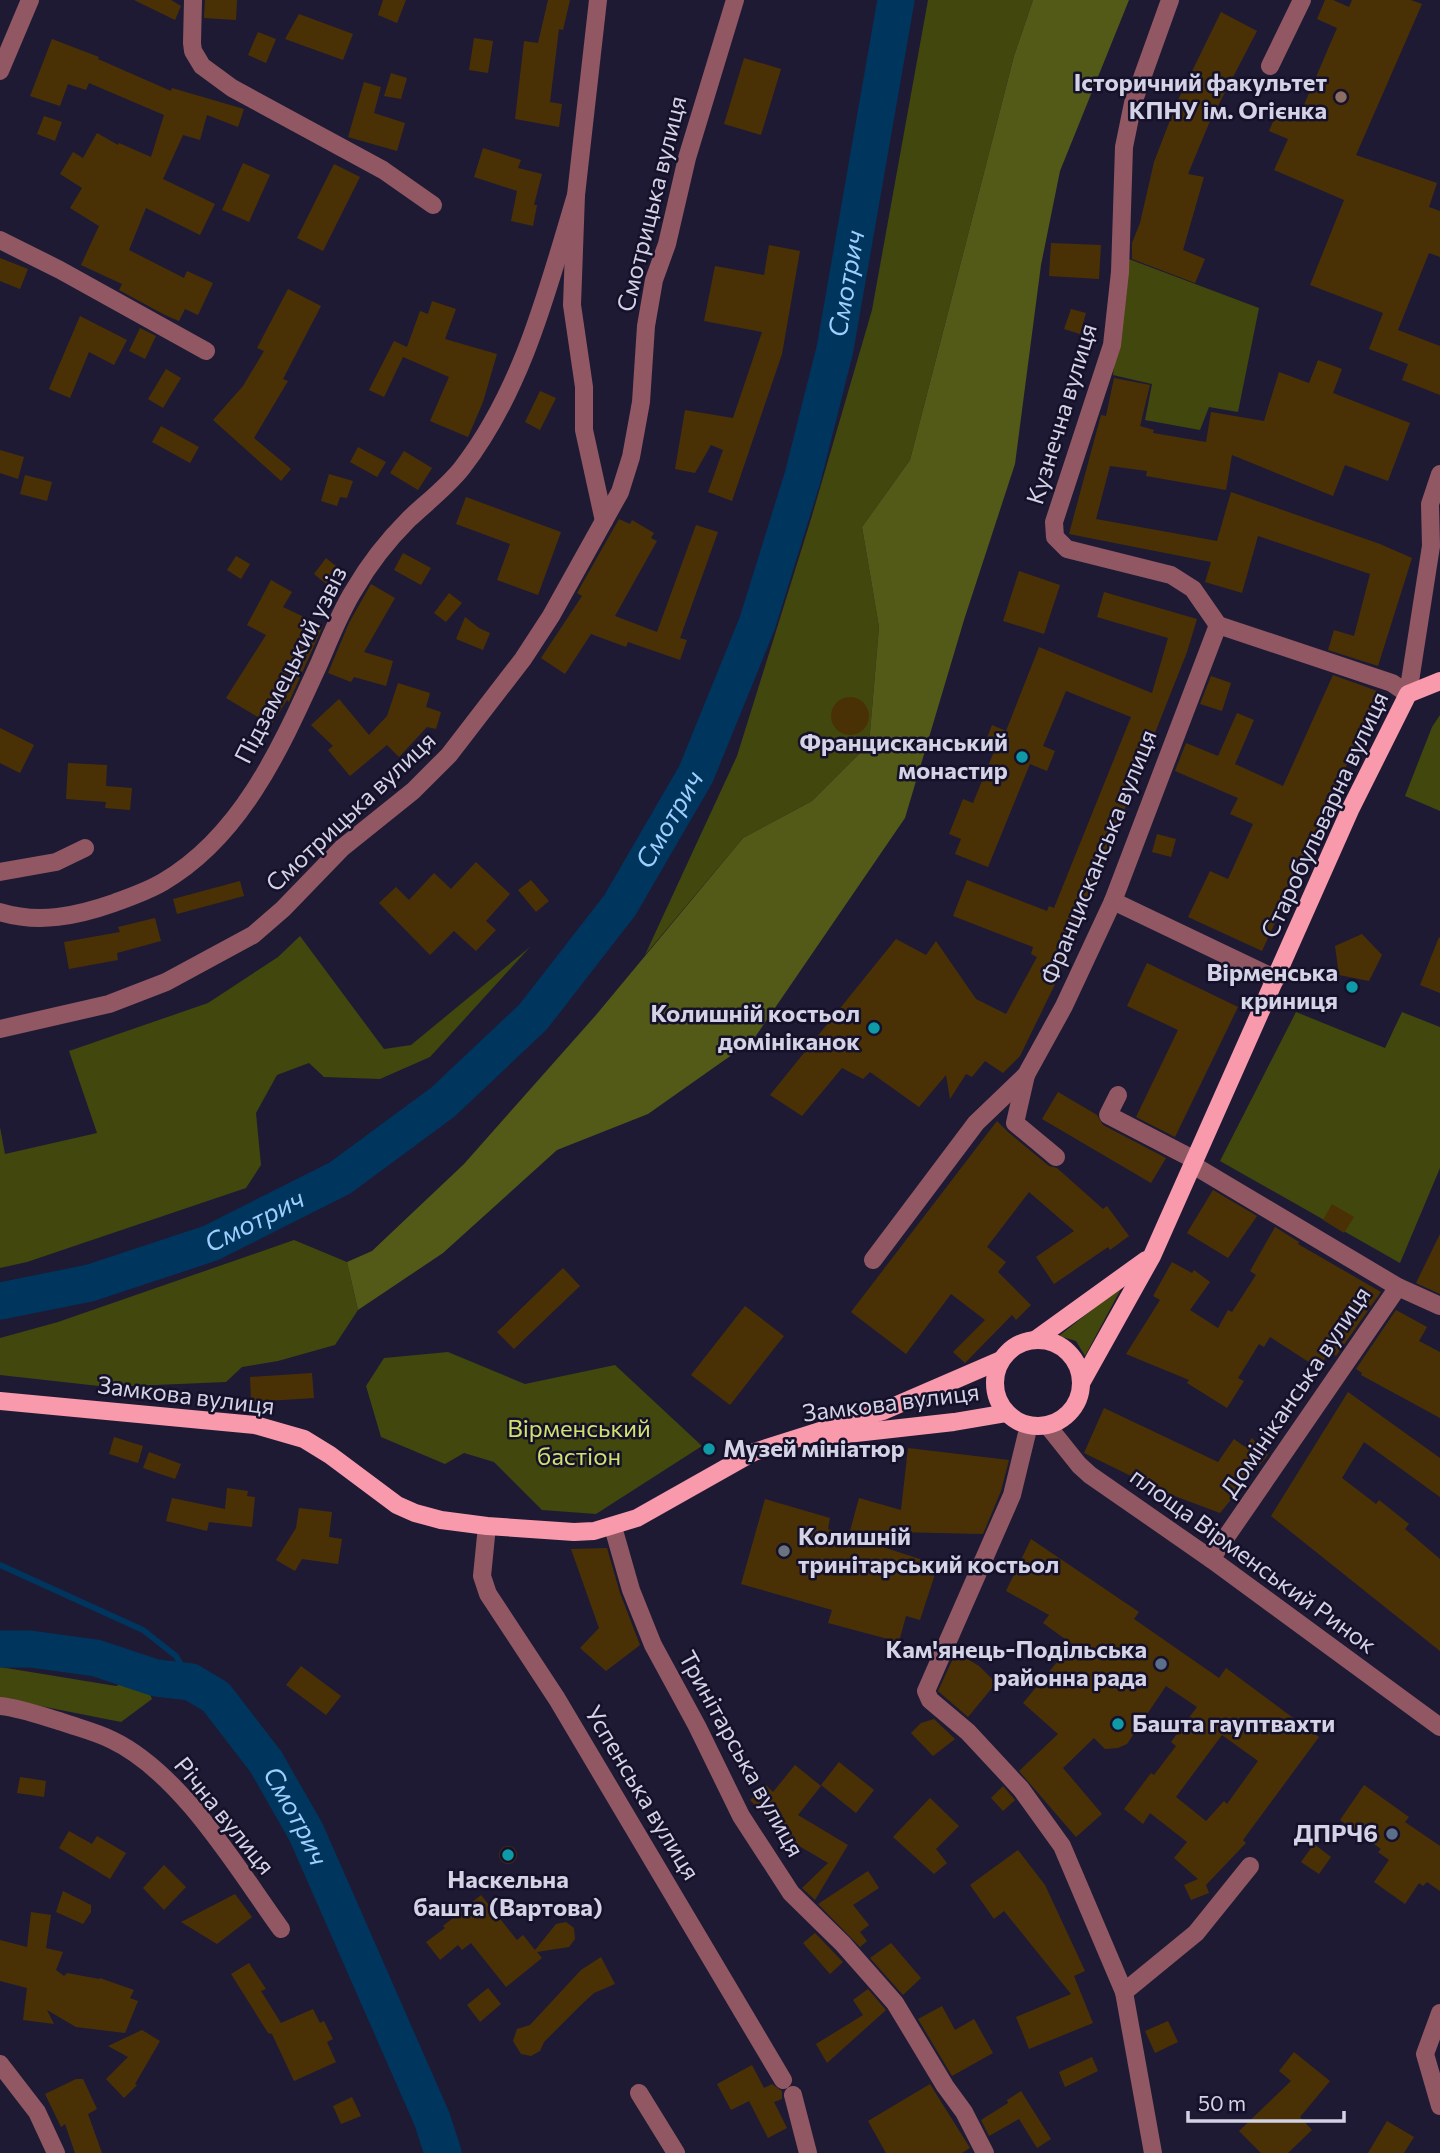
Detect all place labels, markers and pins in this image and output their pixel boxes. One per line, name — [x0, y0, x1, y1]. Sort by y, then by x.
place label: Історичний факультет КПНУ ім. Огієнка — [1074, 67, 1327, 124]
marker: Історичний факультет КПНУ ім. Огієнка — [1333, 89, 1349, 105]
place label: Францисканський монастир — [800, 727, 1008, 784]
marker: Францисканський монастир — [1014, 749, 1030, 765]
place label: Вірменська криниця — [1206, 957, 1338, 1014]
marker: Вірменська криниця — [1344, 979, 1360, 995]
place label: Колишній костьол домініканок — [650, 998, 860, 1055]
marker: Колишній костьол домініканок — [866, 1020, 882, 1036]
place label: Музей мініатюр — [723, 1433, 905, 1462]
marker: Музей мініатюр — [701, 1441, 717, 1457]
place label: Колишній тринітарський костьол — [798, 1521, 1059, 1578]
marker: Колишній тринітарський костьол — [776, 1543, 792, 1559]
place label: Кам'янець-Подільська районна рада — [886, 1634, 1147, 1691]
marker: Кам'янець-Подільська районна рада — [1153, 1656, 1169, 1672]
place label: Башта гауптвахти — [1132, 1708, 1335, 1737]
marker: Башта гауптвахти — [1110, 1716, 1126, 1732]
place label: ДПРЧ6 — [1294, 1818, 1378, 1847]
marker: ДПРЧ6 — [1384, 1826, 1400, 1842]
marker: Наскельна башта (Вартова) — [500, 1847, 516, 1863]
place label: Наскельна башта (Вартова) — [413, 1864, 603, 1921]

